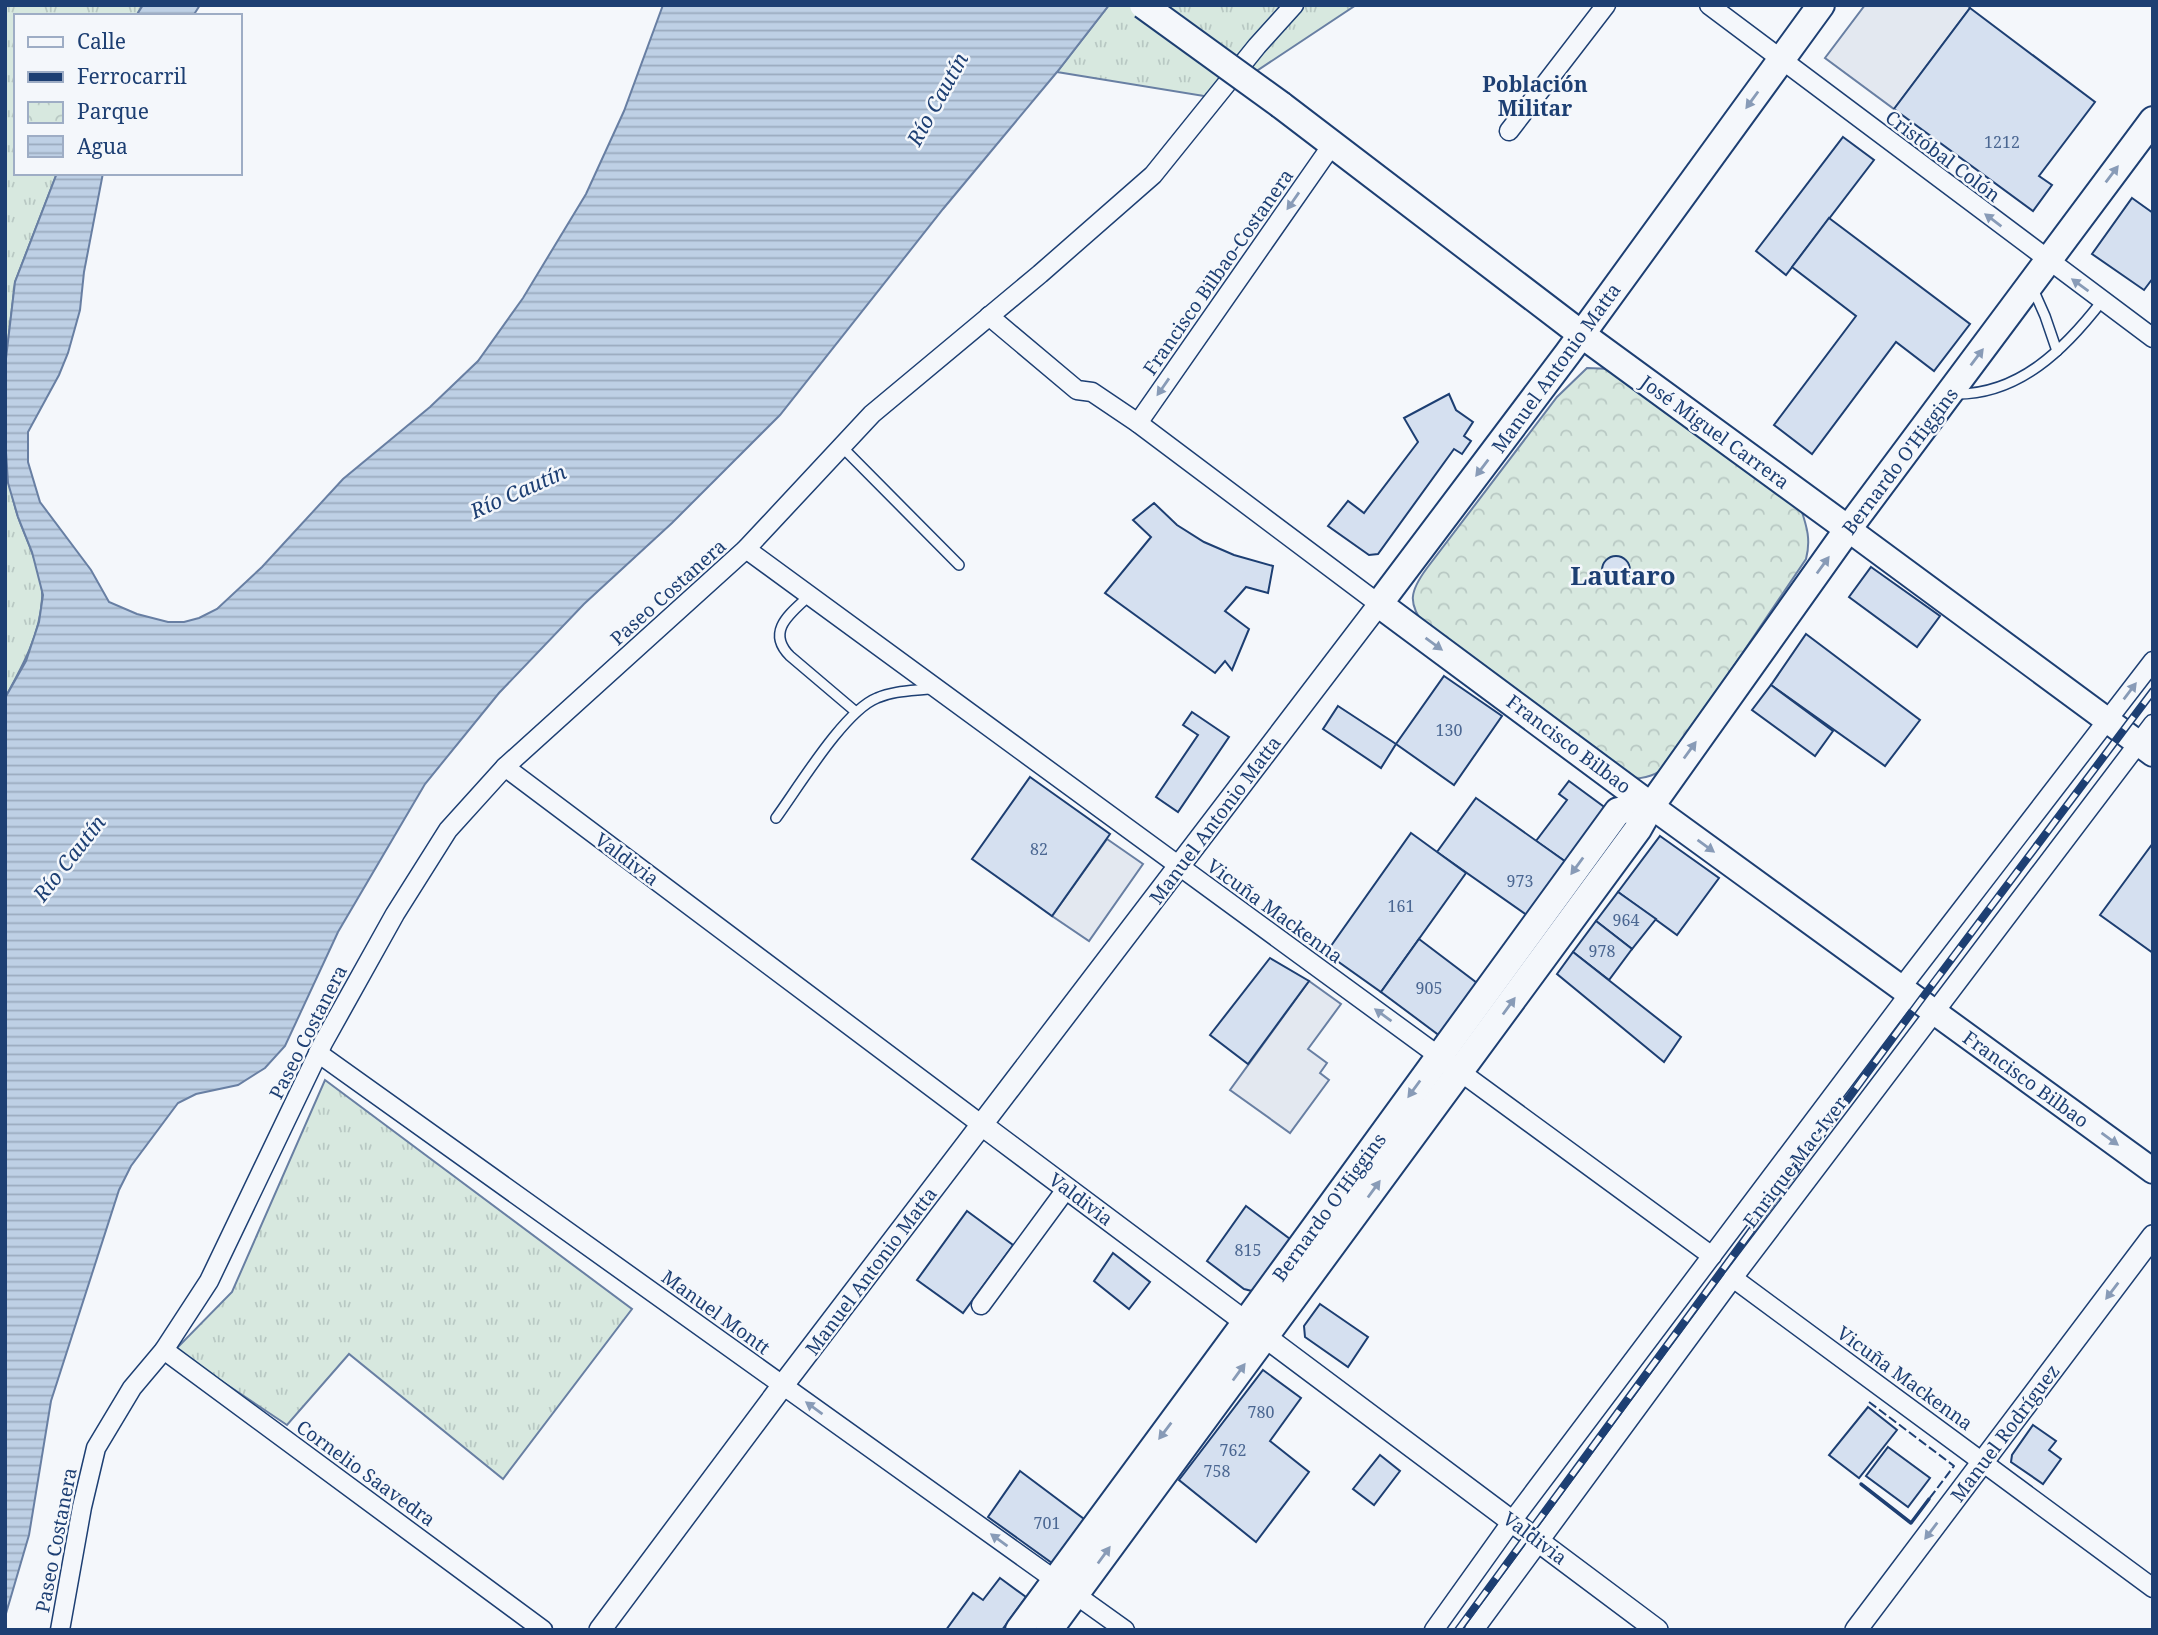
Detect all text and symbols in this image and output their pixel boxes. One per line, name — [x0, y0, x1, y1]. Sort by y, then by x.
legend — [14, 14, 242, 175]
text: Calle — [77, 27, 126, 55]
water label: Río Cautín — [899, 47, 974, 151]
text: Ferrocarril — [77, 62, 187, 90]
district label: Población Militar — [1482, 70, 1588, 122]
one-way arrow — [1745, 91, 1759, 109]
text: Parque — [77, 97, 149, 125]
street label: Cristóbal Colón — [1880, 104, 2006, 208]
house number: 1212 — [1984, 131, 2020, 153]
text: Agua — [77, 132, 128, 160]
street label: Francisco Bilbao-Costanera — [1137, 164, 1299, 380]
one-way arrow — [2105, 165, 2119, 183]
one-way arrow — [1287, 191, 1300, 210]
one-way arrow — [1984, 213, 2003, 227]
street label: Manuel Antonio Matta — [1486, 278, 1626, 458]
one-way arrow — [2072, 278, 2090, 293]
one-way arrow — [1970, 348, 1984, 366]
street label: José Miguel Carrera — [1634, 368, 1795, 495]
one-way arrow — [1156, 378, 1170, 396]
street label: Bernardo O'Higgins — [1836, 382, 1964, 540]
water label: Río Cautín — [465, 457, 571, 525]
one-way arrow — [1475, 459, 1489, 477]
street label: Paseo Costanera — [605, 533, 731, 651]
one-way arrow — [1816, 556, 1830, 574]
district label: Lautaro — [1570, 557, 1676, 593]
one-way arrow — [1425, 637, 1444, 651]
one-way arrow — [2123, 682, 2138, 700]
street label: Francisco Bilbao — [1501, 689, 1637, 799]
house number: 130 — [1436, 719, 1462, 741]
street label: Manuel Antonio Matta — [1143, 731, 1287, 909]
one-way arrow — [1683, 741, 1697, 759]
water label: Río Cautín — [26, 809, 112, 908]
street label: Valdivia — [590, 826, 664, 892]
house number: 82 — [1030, 838, 1048, 860]
one-way arrow — [1697, 839, 1715, 853]
street label: Vicuña Mackenna — [1202, 853, 1348, 969]
one-way arrow — [1570, 856, 1585, 874]
house number: 973 — [1507, 870, 1533, 892]
house number: 161 — [1388, 895, 1414, 917]
house number: 964 — [1613, 909, 1639, 931]
house number: 978 — [1589, 940, 1615, 962]
street label: Paseo Costanera — [263, 961, 353, 1103]
house number: 905 — [1416, 977, 1442, 999]
one-way arrow — [1501, 997, 1516, 1015]
one-way arrow — [1374, 1009, 1392, 1023]
street label: Francisco Bilbao — [1958, 1024, 2094, 1134]
one-way arrow — [1407, 1080, 1421, 1098]
street label: Enrique Mac Iver — [1737, 1091, 1853, 1233]
street label: Bernardo O'Higgins — [1266, 1127, 1392, 1287]
one-way arrow — [2100, 1132, 2118, 1147]
street label: Valdivia — [1044, 1166, 1118, 1232]
one-way arrow — [1366, 1180, 1380, 1198]
street label: Manuel Antonio Matta — [799, 1182, 943, 1360]
house number: 815 — [1235, 1239, 1261, 1261]
street label: Manuel Montt — [656, 1264, 776, 1360]
one-way arrow — [2104, 1281, 2119, 1299]
street label: Vicuña Mackenna — [1832, 1320, 1978, 1436]
street label: Manuel Rodríguez — [1945, 1359, 2065, 1507]
one-way arrow — [1231, 1363, 1246, 1381]
one-way arrow — [805, 1401, 823, 1415]
house number: 780 — [1248, 1401, 1274, 1423]
street label: Cornelio Saavedra — [291, 1414, 441, 1532]
one-way arrow — [1158, 1422, 1172, 1440]
house number: 762 — [1220, 1439, 1246, 1461]
house number: 758 — [1204, 1460, 1230, 1482]
street label: Paseo Costanera — [29, 1465, 83, 1615]
street label: Valdivia — [1498, 1505, 1572, 1571]
house number: 701 — [1034, 1512, 1060, 1534]
one-way arrow — [1924, 1522, 1938, 1540]
one-way arrow — [990, 1533, 1008, 1547]
one-way arrow — [1096, 1546, 1110, 1564]

